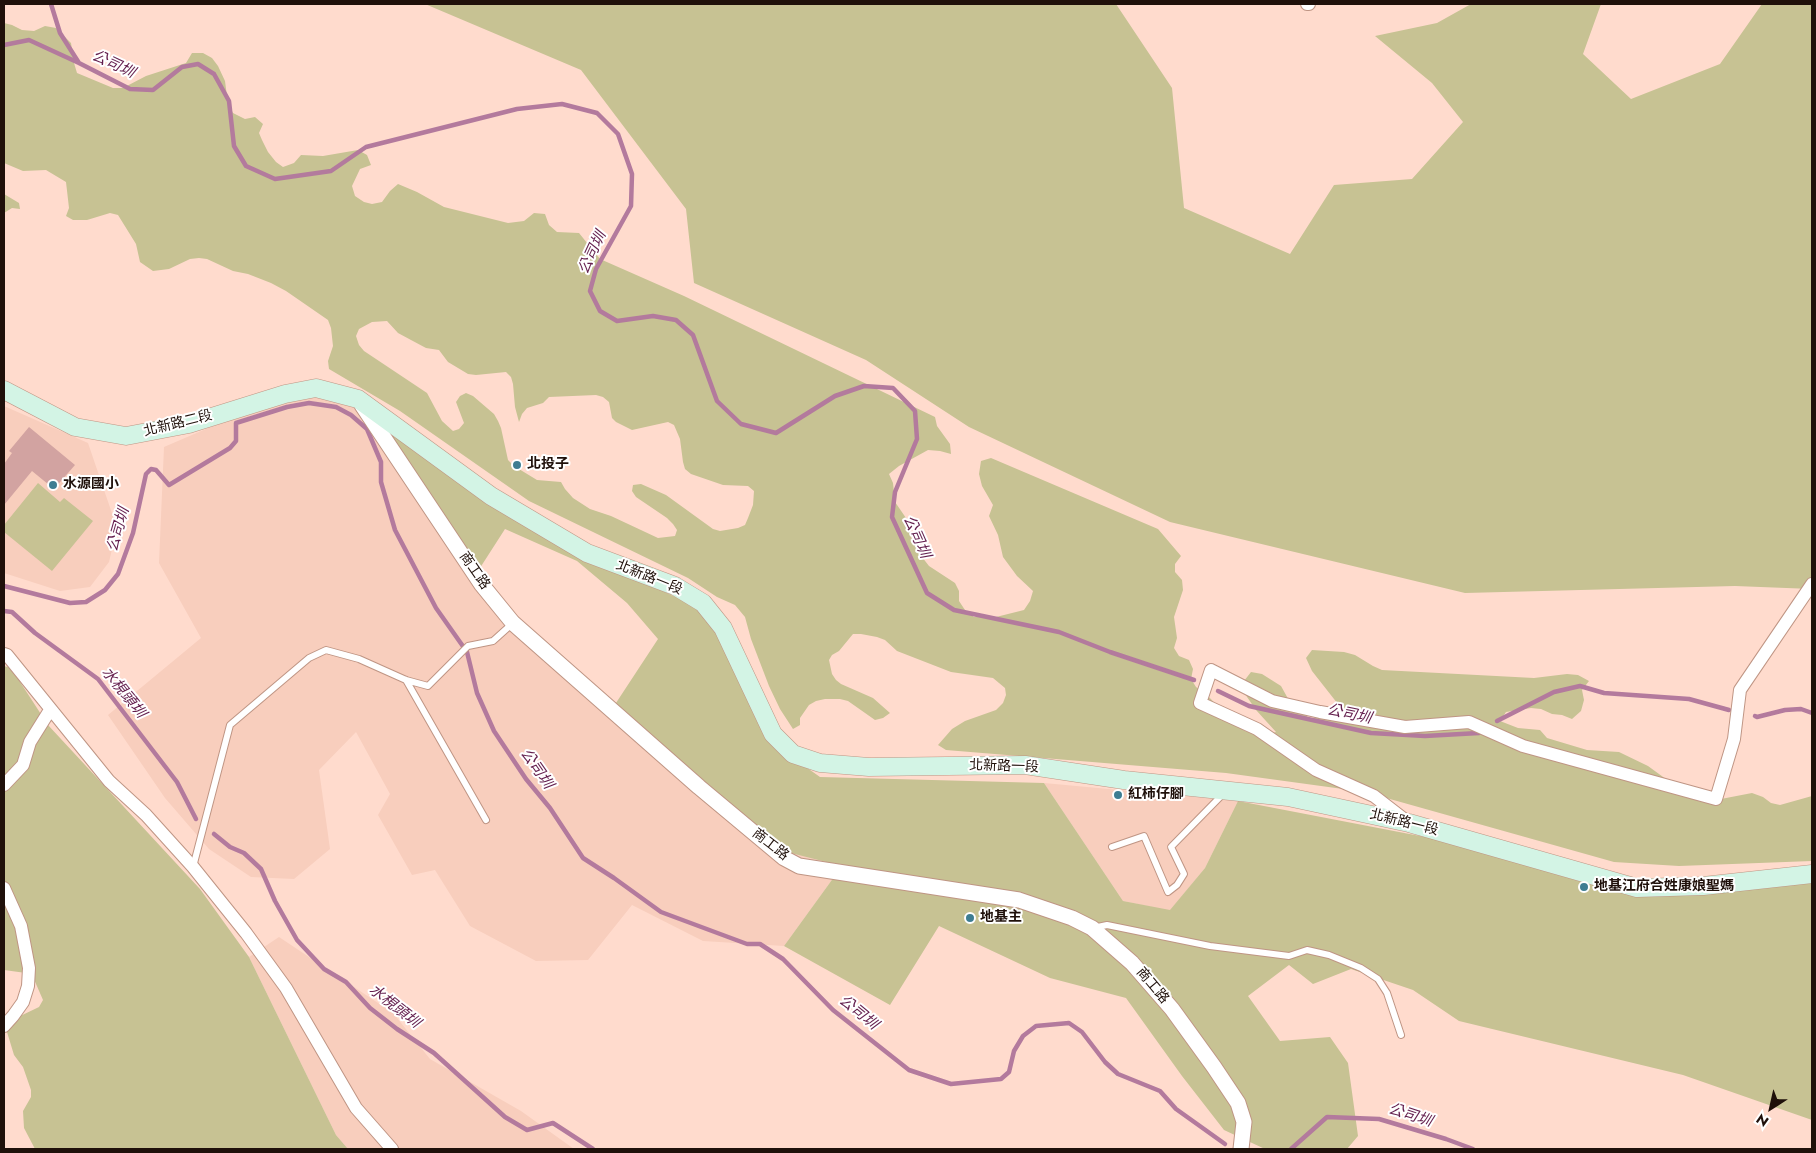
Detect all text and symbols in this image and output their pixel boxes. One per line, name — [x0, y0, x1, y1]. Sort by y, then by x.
water label: 公司圳 — [89, 47, 137, 83]
water label: 公司圳 — [575, 229, 611, 277]
street label: 北新路二段 — [142, 407, 214, 441]
place label: 北投子 — [527, 457, 569, 473]
marker: 北投子 — [511, 459, 523, 471]
place label: 水源國小 — [63, 477, 119, 493]
marker: 水源國小 — [47, 479, 59, 491]
water label: 公司圳 — [104, 506, 134, 554]
water label: 公司圳 — [899, 513, 933, 561]
street label: 商工路 — [455, 549, 493, 593]
street label: 北新路一段 — [613, 557, 685, 599]
water label: 水梘頭圳 — [97, 664, 149, 722]
water label: 公司圳 — [1325, 702, 1373, 728]
water label: 公司圳 — [516, 745, 556, 793]
street label: 北新路一段 — [969, 757, 1039, 777]
place label: 紅柿仔腳 — [1128, 787, 1184, 803]
marker: 紅柿仔腳 — [1112, 789, 1124, 801]
street label: 北新路一段 — [1368, 806, 1440, 840]
street label: 商工路 — [748, 825, 792, 865]
place label: 地基江府合姓康娘聖媽 — [1594, 879, 1734, 895]
marker: 地基江府合姓康娘聖媽 — [1578, 881, 1590, 893]
place label: 地基主 — [980, 910, 1022, 926]
marker: 地基主 — [964, 912, 976, 924]
street label: 商工路 — [1132, 965, 1172, 1007]
water label: 水梘頭圳 — [365, 981, 423, 1033]
water label: 公司圳 — [835, 992, 881, 1034]
north arrow — [1746, 1083, 1796, 1133]
water label: 公司圳 — [1386, 1100, 1434, 1132]
text: N — [1752, 1109, 1773, 1132]

